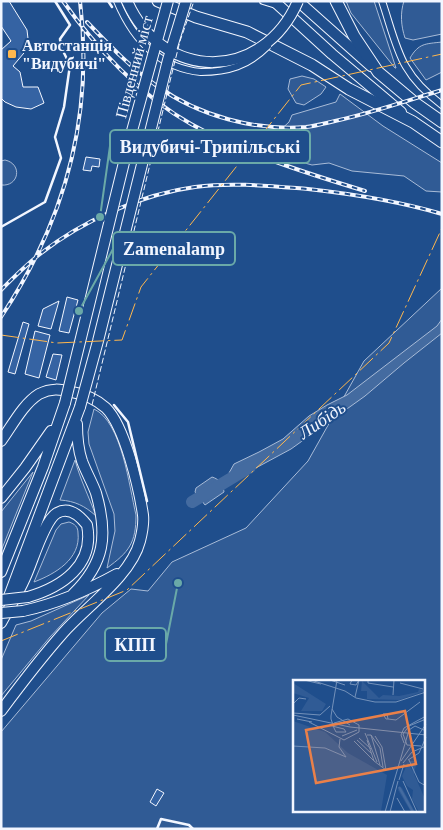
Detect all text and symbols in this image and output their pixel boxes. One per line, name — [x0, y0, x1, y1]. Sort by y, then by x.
street label: Південний міст — [112, 14, 157, 120]
place label: Автостанція "Видубичі" — [22, 37, 112, 73]
marker: Автостанція "Видубичі" — [6, 48, 18, 60]
callout: Видубичі-Трипільські — [110, 130, 310, 163]
text: Видубичі-Трипільські — [120, 137, 300, 157]
callout: Zamenalamp — [113, 232, 235, 265]
text: Zamenalamp — [123, 239, 225, 259]
water label: Либідь — [294, 397, 349, 444]
callout: КПП — [105, 628, 166, 661]
text: КПП — [114, 635, 156, 655]
inset map — [293, 680, 426, 812]

